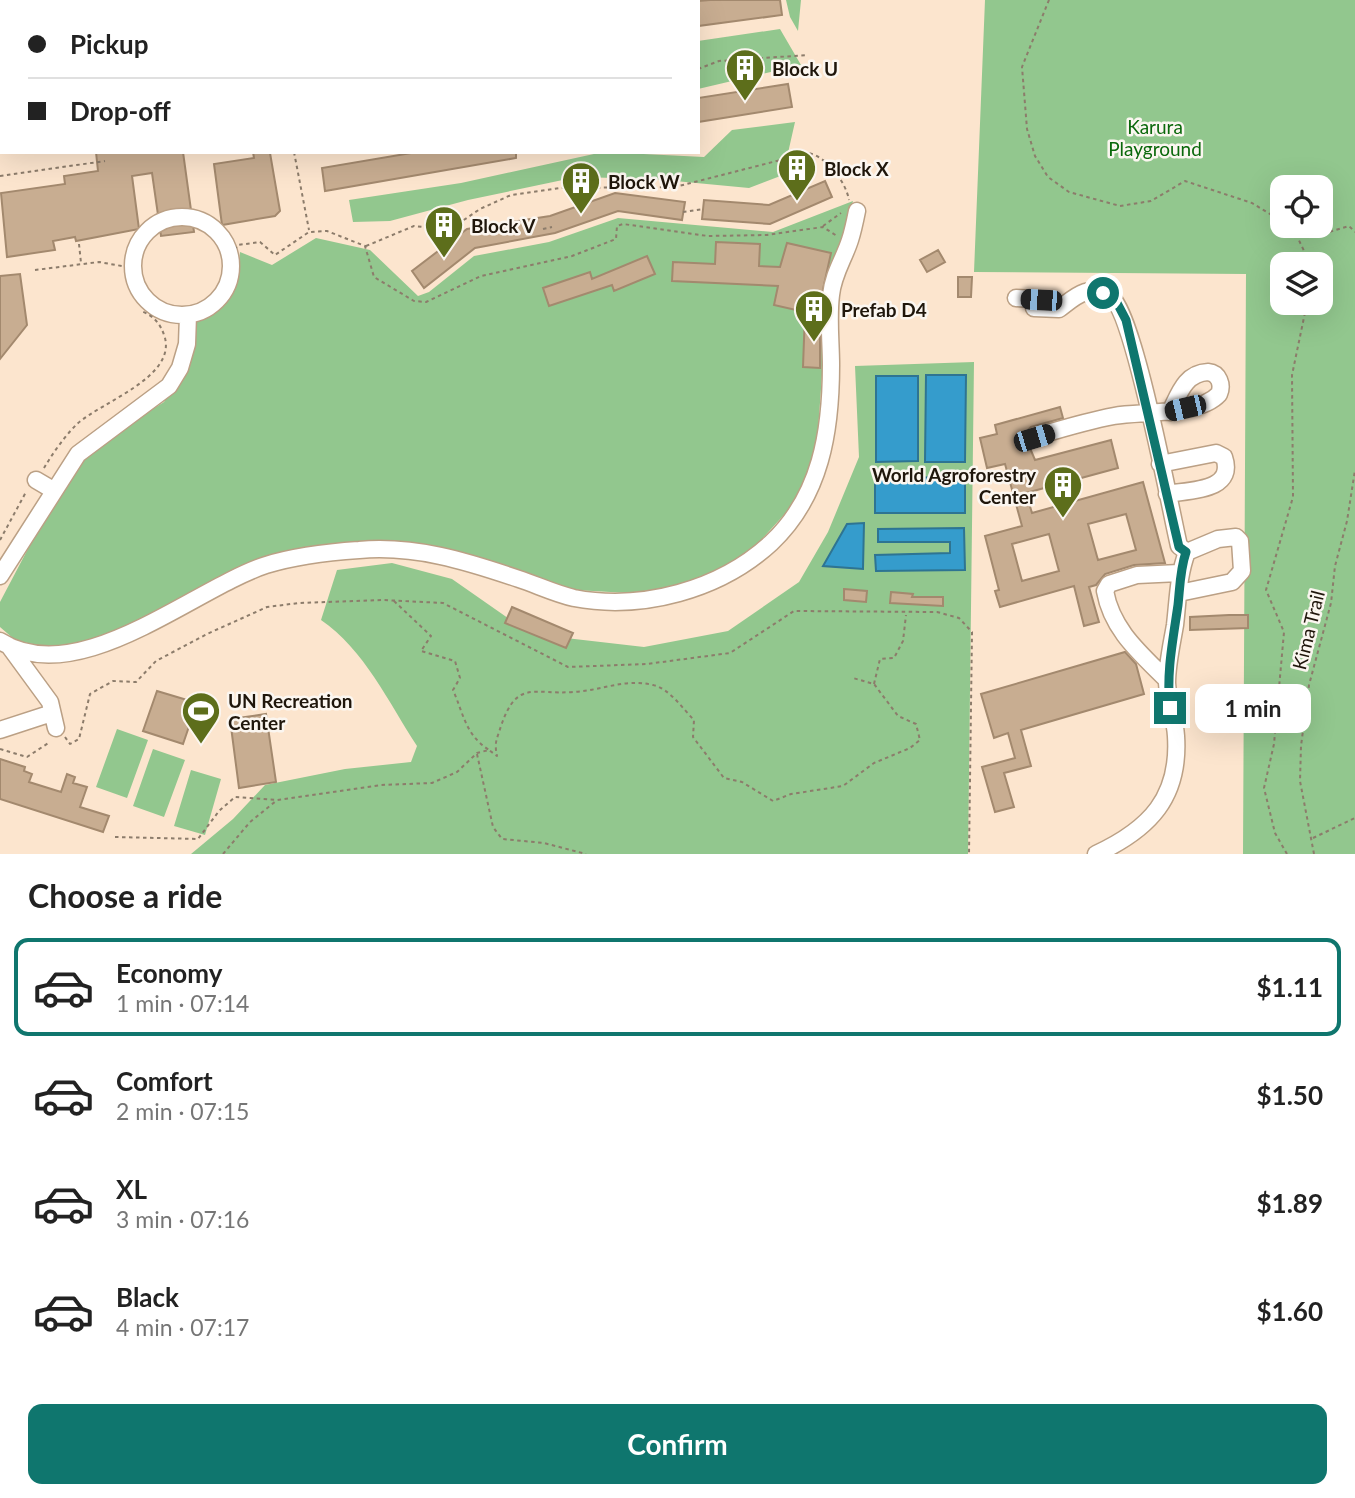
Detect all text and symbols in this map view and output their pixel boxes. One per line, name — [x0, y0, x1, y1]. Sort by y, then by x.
text: Pickup — [70, 28, 149, 60]
building icon: Block U — [724, 47, 766, 102]
place label: Block U — [772, 57, 838, 80]
text: Drop-off — [70, 95, 171, 127]
park label: Karura Playground — [1108, 115, 1202, 160]
building icon: Block X — [776, 147, 818, 202]
place label: Block X — [824, 157, 889, 180]
building icon: Block W — [560, 160, 602, 215]
place label: Block W — [608, 170, 680, 193]
map controls — [1270, 175, 1333, 315]
button: locate — [1270, 175, 1333, 238]
building icon: Block V — [423, 204, 465, 259]
place label: Block V — [471, 214, 536, 237]
button: layers — [1270, 252, 1333, 315]
route start — [1087, 277, 1119, 309]
building icon: Prefab D4 — [793, 288, 835, 343]
car — [1020, 288, 1063, 312]
place label: Prefab D4 — [841, 298, 927, 321]
car — [1163, 393, 1208, 423]
car — [1011, 422, 1058, 454]
place label: World Agroforestry Center — [872, 463, 1037, 508]
building icon: World Agroforestry Center — [1042, 464, 1084, 519]
street label: Kima Trail — [1287, 588, 1329, 672]
callout: 1 min — [1194, 684, 1310, 732]
place label: UN Recreation Center — [228, 689, 353, 734]
sports icon: UN Recreation Center — [180, 690, 222, 745]
route end — [1154, 692, 1186, 724]
text: 1 min — [1224, 694, 1282, 722]
text: Choose a ride — [28, 876, 222, 915]
icon: car — [32, 956, 95, 1019]
text: Economy — [116, 957, 222, 989]
text: $1.11 — [1257, 971, 1323, 1003]
text: 1 min · 07:14 — [116, 989, 249, 1017]
icon: car — [32, 1064, 95, 1127]
text: Comfort — [116, 1065, 213, 1097]
text: $1.50 — [1257, 1079, 1323, 1111]
text: 2 min · 07:15 — [116, 1097, 249, 1125]
icon: car — [32, 1172, 95, 1235]
text: XL — [116, 1173, 147, 1205]
text: $1.89 — [1257, 1187, 1323, 1219]
text: 3 min · 07:16 — [116, 1205, 249, 1233]
icon: car — [32, 1280, 95, 1343]
text: Black — [116, 1281, 179, 1313]
text: $1.60 — [1257, 1295, 1323, 1327]
text: 4 min · 07:17 — [116, 1313, 249, 1341]
button: Confirm — [28, 1404, 1327, 1484]

